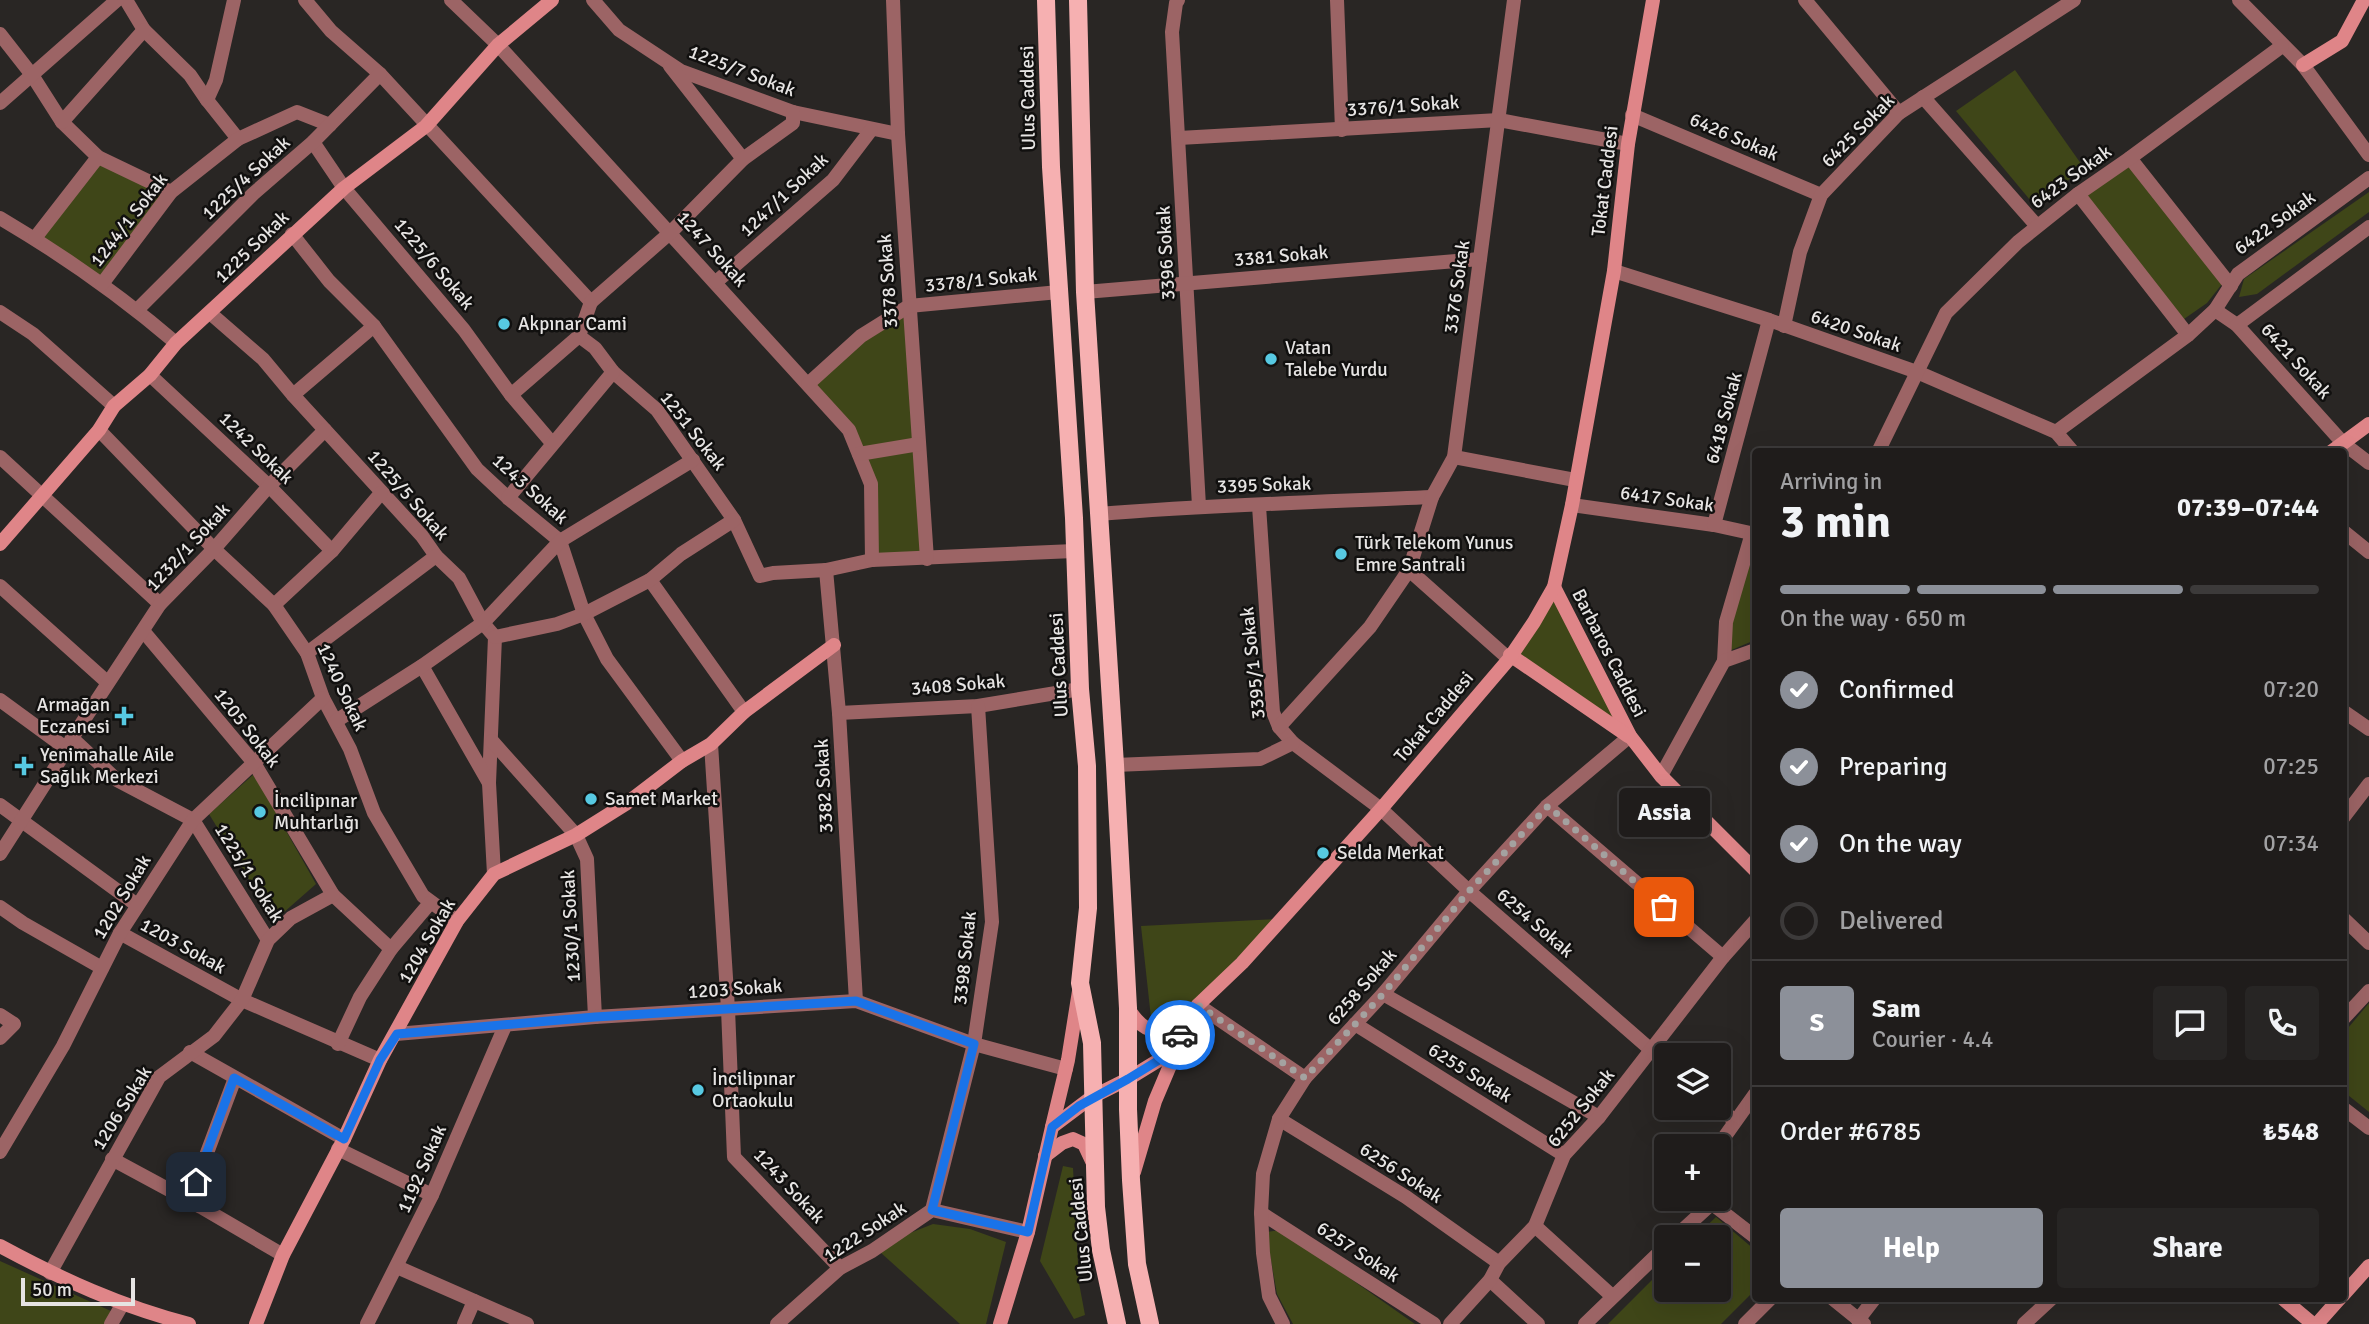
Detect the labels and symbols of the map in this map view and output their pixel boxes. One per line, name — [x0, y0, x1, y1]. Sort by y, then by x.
street label: 1225/7 Sokak — [685, 40, 799, 103]
street label: Ulus Caddesi — [1015, 45, 1041, 151]
street label: 6425 Sokak — [1816, 89, 1900, 173]
street label: 3376/1 Sokak — [1346, 90, 1460, 122]
street label: 6426 Sokak — [1686, 108, 1783, 167]
street label: Tokat Caddesi — [1586, 124, 1624, 238]
street label: 1225/4 Sokak — [197, 130, 296, 225]
street label: 6423 Sokak — [2026, 139, 2117, 214]
street label: 1247/1 Sokak — [735, 147, 834, 242]
street label: 1244/1 Sokak — [85, 168, 173, 272]
street label: 6422 Sokak — [2230, 185, 2321, 260]
street label: 1225 Sokak — [210, 205, 295, 288]
street label: 3396 Sokak — [1152, 205, 1180, 301]
street label: 1247 Sokak — [672, 206, 753, 292]
street label: 1225/6 Sokak — [389, 213, 480, 315]
street label: 3378 Sokak — [873, 233, 903, 329]
street label: 3376 Sokak — [1439, 238, 1476, 335]
street label: 3381 Sokak — [1233, 240, 1330, 272]
street label: 3378/1 Sokak — [924, 262, 1039, 298]
street label: 6420 Sokak — [1807, 304, 1905, 358]
place label: Akpınar Cami — [518, 312, 627, 336]
marker: Akpınar Cami — [496, 316, 512, 332]
street label: 6421 Sokak — [2256, 318, 2337, 404]
place label: Vatan Talebe Yurdu — [1285, 336, 1388, 382]
marker: Vatan Talebe Yurdu — [1263, 351, 1279, 367]
street label: 6418 Sokak — [1700, 369, 1748, 467]
street label: 1251 Sokak — [654, 386, 732, 476]
street label: 1242 Sokak — [214, 407, 299, 490]
street label: 1225/5 Sokak — [362, 445, 454, 546]
street label: 1243 Sokak — [487, 449, 573, 530]
street label: 3395 Sokak — [1216, 471, 1312, 499]
street label: 6417 Sokak — [1619, 481, 1716, 518]
street label: 1232/1 Sokak — [141, 497, 236, 596]
place label: Türk Telekom Yunus Emre Santrali — [1355, 531, 1513, 577]
marker: Türk Telekom Yunus Emre Santrali — [1333, 546, 1349, 562]
street label: Barbaros Caddesi — [1566, 585, 1652, 721]
street label: 3395/1 Sokak — [1235, 605, 1271, 720]
street label: Ulus Caddesi — [1044, 612, 1074, 718]
street label: 1240 Sokak — [311, 639, 373, 735]
street label: Tokat Caddesi — [1389, 667, 1479, 767]
street label: 3408 Sokak — [910, 669, 1007, 701]
street label: 1205 Sokak — [208, 683, 286, 773]
place label: Armağan Eczanesi — [37, 693, 110, 739]
marker: Armağan Eczanesi — [116, 708, 132, 724]
street label: 3382 Sokak — [810, 738, 838, 834]
place label: Yenimahalle Aile Sağlık Merkezi — [40, 743, 174, 789]
marker: Yenimahalle Aile Sağlık Merkezi — [14, 756, 34, 776]
place label: Samet Market — [605, 787, 718, 811]
callout: Assia — [1618, 788, 1710, 837]
place label: İncilipınar Muhtarlığı — [274, 789, 359, 835]
marker: Samet Market — [583, 791, 599, 807]
marker: İncilipınar Muhtarlığı — [252, 804, 268, 820]
street label: 1225/1 Sokak — [209, 819, 289, 928]
place label: Selda Merkat — [1337, 841, 1444, 865]
marker: Selda Merkat — [1315, 845, 1331, 861]
street label: 1202 Sokak — [87, 850, 157, 944]
street label: 1230/1 Sokak — [556, 869, 586, 983]
pin — [1634, 877, 1694, 937]
street label: 6254 Sokak — [1492, 883, 1579, 963]
street label: 1204 Sokak — [393, 894, 461, 988]
street label: 3398 Sokak — [948, 909, 982, 1006]
street label: 1203 Sokak — [136, 913, 230, 980]
street label: 6258 Sokak — [1322, 943, 1402, 1030]
street label: 1203 Sokak — [687, 974, 783, 1004]
courier — [1145, 1000, 1215, 1070]
street label: 6255 Sokak — [1424, 1038, 1517, 1108]
street label: 1206 Sokak — [87, 1061, 157, 1154]
street label: 6252 Sokak — [1542, 1063, 1620, 1152]
place label: İncilipınar Ortaokulu — [712, 1067, 795, 1113]
marker: İncilipınar Ortaokulu — [690, 1082, 706, 1098]
street label: 1192 Sokak — [392, 1121, 452, 1217]
street label: 6256 Sokak — [1355, 1137, 1447, 1209]
street label: 1243 Sokak — [748, 1143, 830, 1229]
pin — [166, 1152, 226, 1212]
street label: Ulus Caddesi — [1064, 1177, 1098, 1283]
street label: 1222 Sokak — [819, 1196, 911, 1268]
street label: 6257 Sokak — [1312, 1216, 1404, 1288]
scale bar — [21, 1275, 135, 1307]

